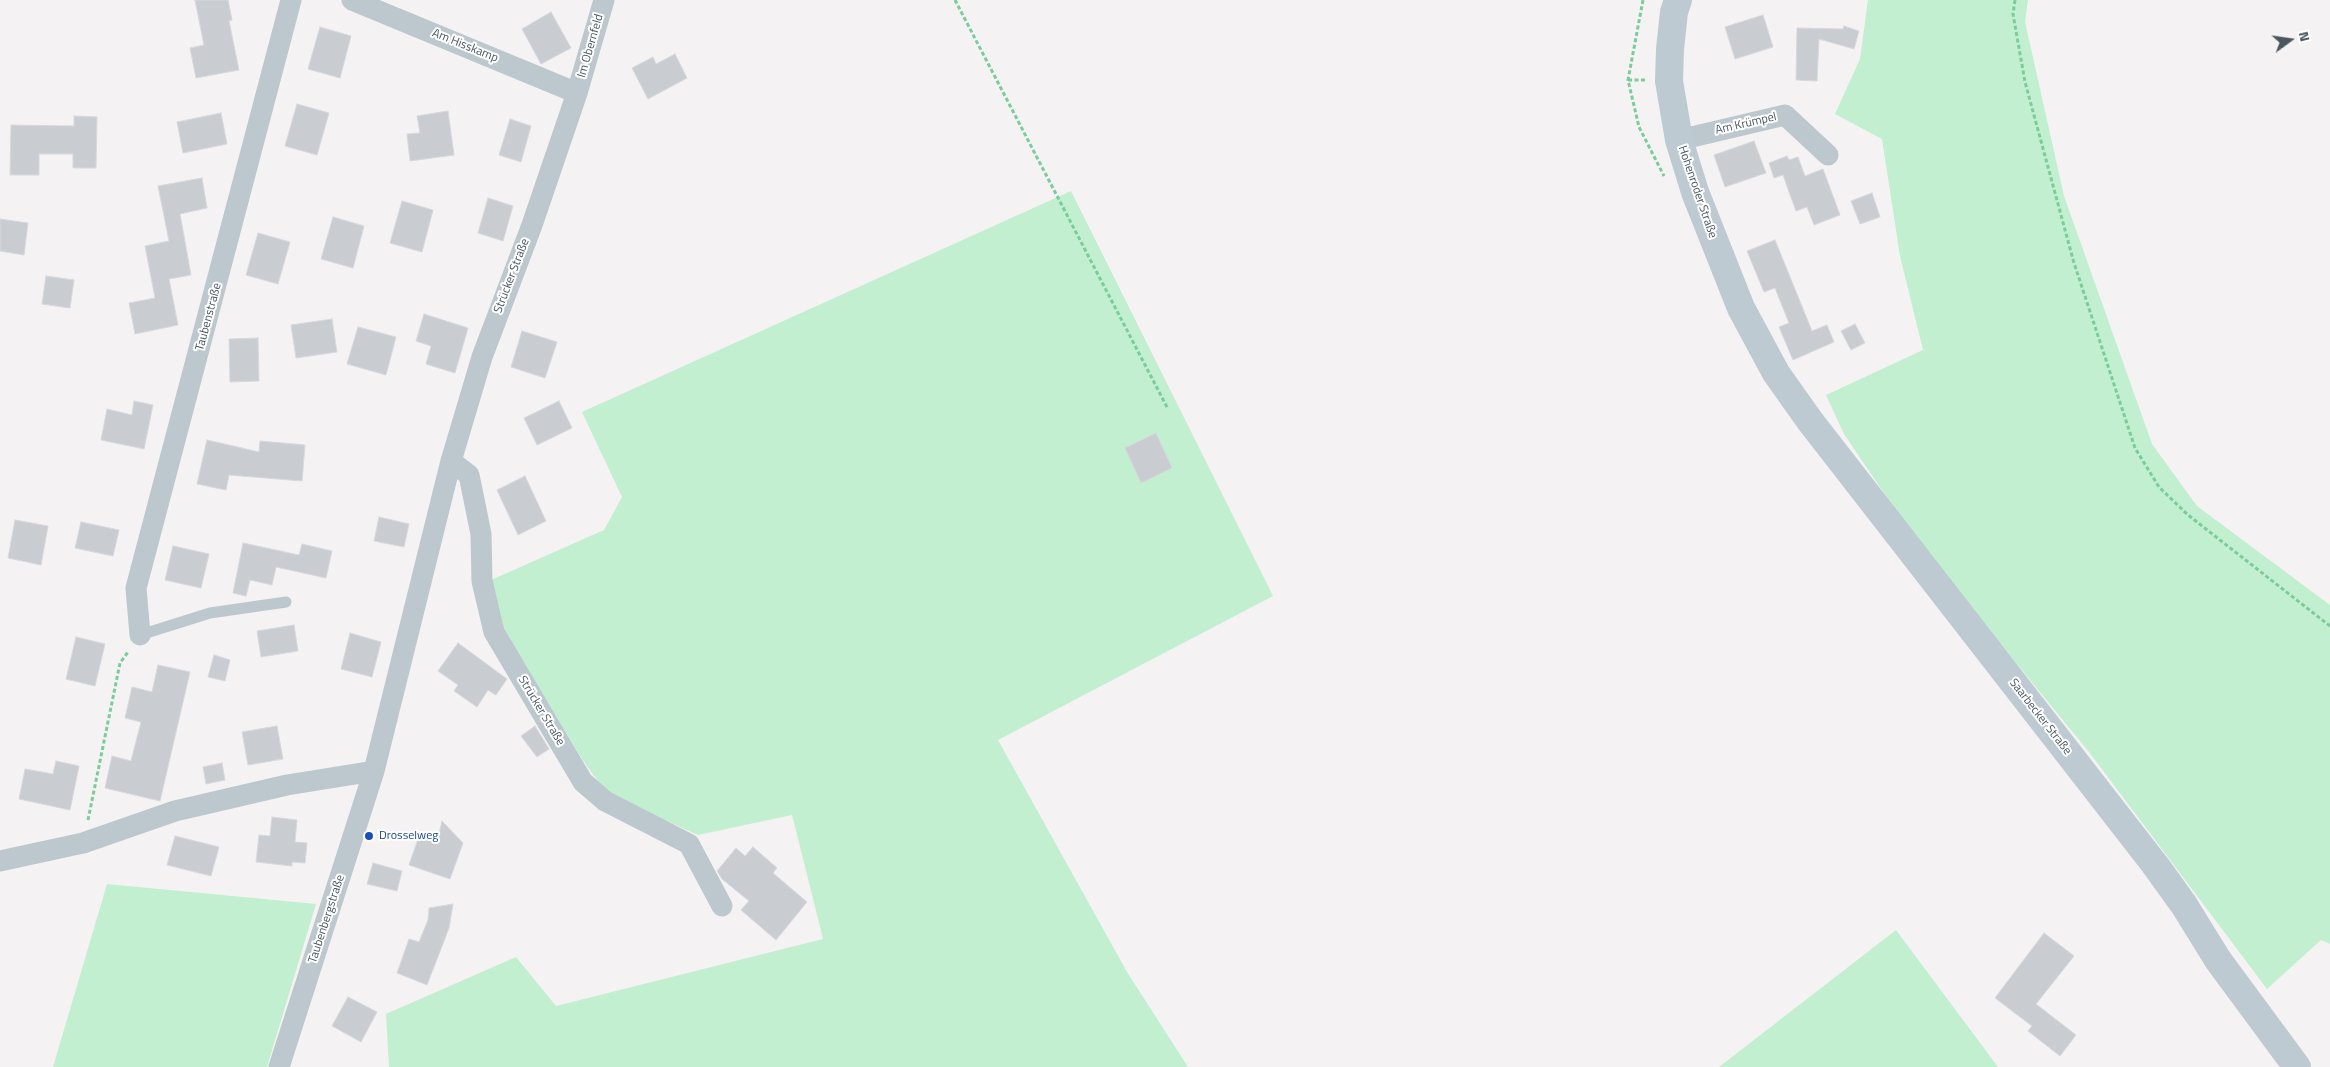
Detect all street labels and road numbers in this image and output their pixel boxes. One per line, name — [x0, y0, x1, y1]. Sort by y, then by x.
street label: Im Obernfeld — [575, 13, 607, 79]
street label: Am Hisskamp — [430, 26, 500, 66]
street label: Am Krümpel — [1714, 110, 1778, 138]
street label: Hohenroder Straße — [1674, 144, 1720, 240]
street label: Strücker Straße — [491, 237, 533, 315]
street label: Taubenstraße — [193, 282, 225, 352]
street label: Strücker Straße — [515, 674, 567, 748]
street label: Saarbecker Straße — [2006, 676, 2074, 758]
street label: Taubenbergstraße — [306, 873, 348, 965]

